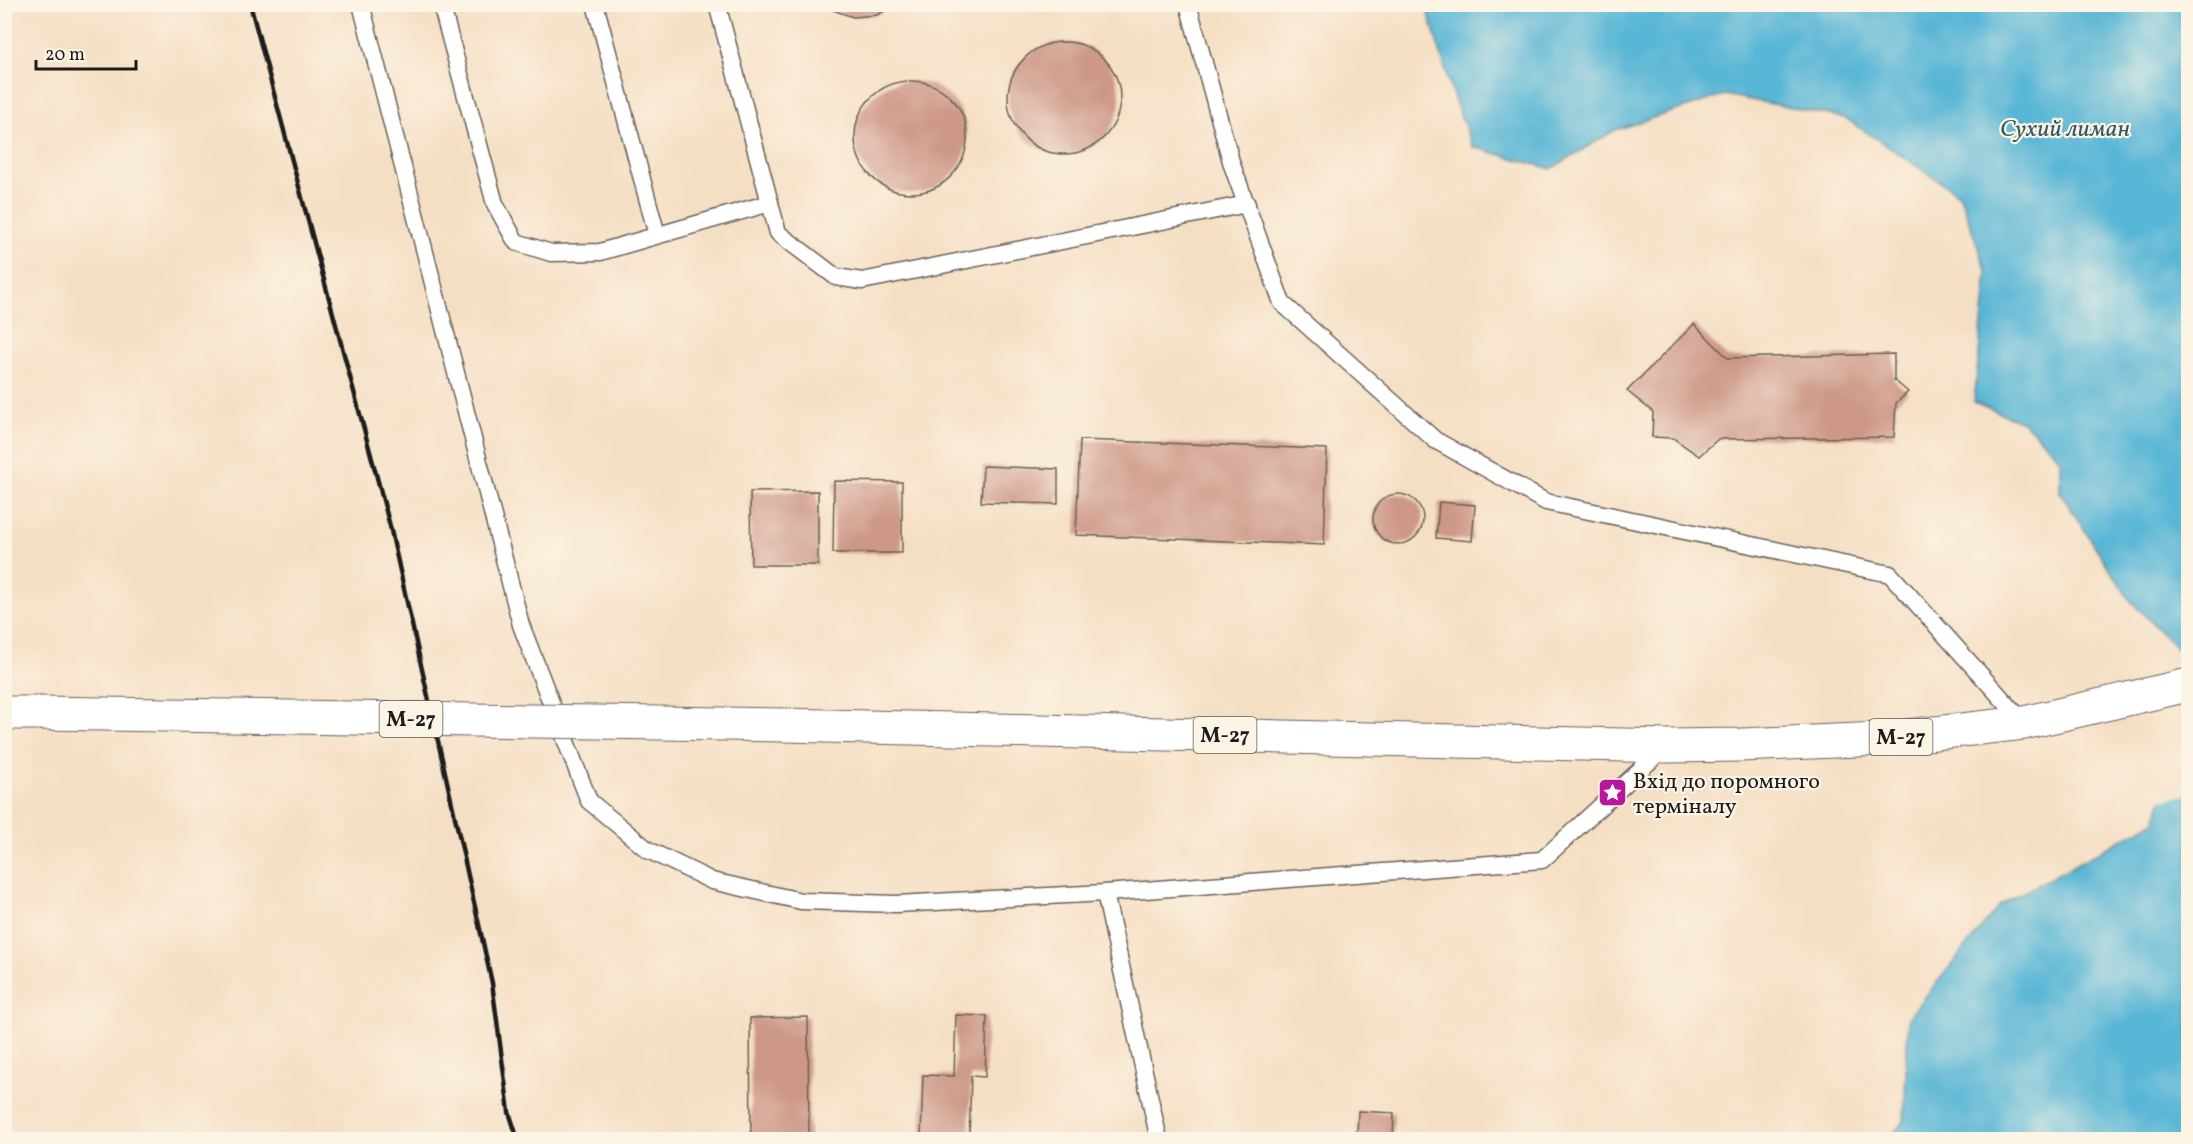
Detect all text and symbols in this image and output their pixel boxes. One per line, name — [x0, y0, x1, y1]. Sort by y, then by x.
scale bar — [36, 33, 136, 71]
text: 20 m — [45, 43, 85, 68]
water label: Сухий лиман — [2000, 113, 2130, 147]
road number: М-27 — [380, 701, 442, 737]
road number: М-27 — [1194, 717, 1256, 753]
road number: М-27 — [1870, 719, 1932, 755]
place label: Вхід до поромного терміналу — [1633, 767, 1820, 823]
place icon: Вхід до поромного терміналу — [1596, 777, 1628, 809]

